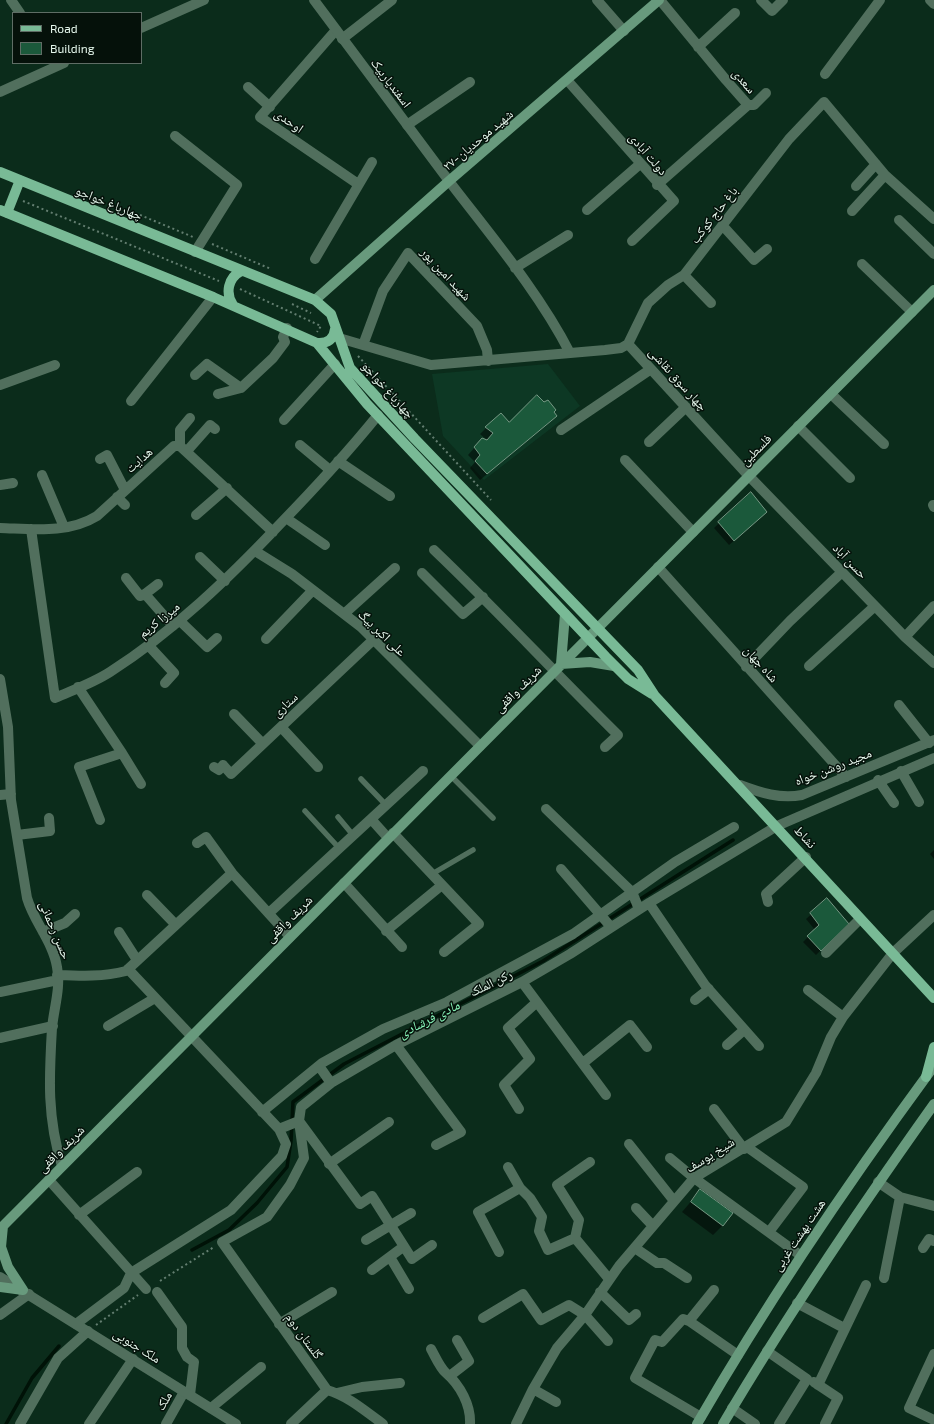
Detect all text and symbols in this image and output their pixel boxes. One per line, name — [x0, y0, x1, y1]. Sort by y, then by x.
legend — [12, 12, 142, 64]
text: Road — [50, 21, 78, 35]
text: Building — [50, 41, 94, 55]
street label: اسفندیاربیک — [367, 55, 415, 111]
street label: سعدی — [729, 65, 759, 97]
street label: اوحدی — [272, 106, 306, 136]
street label: ۲۷-شهید موحدیان — [440, 106, 516, 174]
street label: دولت آبادی — [625, 130, 671, 178]
street label: چهارباغ خواجو — [73, 182, 145, 224]
street label: باغ حاج کوکب — [687, 183, 741, 247]
street label: شهید امین پور — [417, 244, 475, 304]
street label: چهار سوق نقاشی — [646, 344, 710, 414]
street label: چهارباغ خواجو — [358, 358, 418, 422]
street label: فلسطین — [737, 431, 775, 469]
street label: هدایت — [122, 444, 156, 476]
street label: حسن آباد — [830, 540, 870, 582]
street label: میرزا کریم — [135, 599, 183, 641]
street label: علی اکبر بیگ — [355, 606, 409, 660]
street label: شاه جهان — [740, 642, 782, 686]
street label: شریف واقفی — [491, 662, 545, 716]
street label: ستاری — [269, 689, 301, 721]
street label: مجید روشن خواه — [792, 745, 874, 789]
street label: نشاط — [791, 822, 819, 852]
street label: شریف واقفی — [262, 892, 316, 946]
street label: حسن رحمانی — [36, 898, 74, 962]
street label: رکن الملک — [467, 966, 515, 1000]
water label: مادی فرشادی — [396, 996, 462, 1042]
street label: شریف واقفی — [34, 1122, 88, 1176]
street label: شیخ یوسف — [683, 1134, 737, 1176]
street label: هشت بهشت غربی — [769, 1196, 829, 1274]
street label: گلستان دوم — [282, 1310, 326, 1362]
street label: ملک جنوبی — [110, 1325, 164, 1367]
street label: ملک — [152, 1389, 176, 1413]

